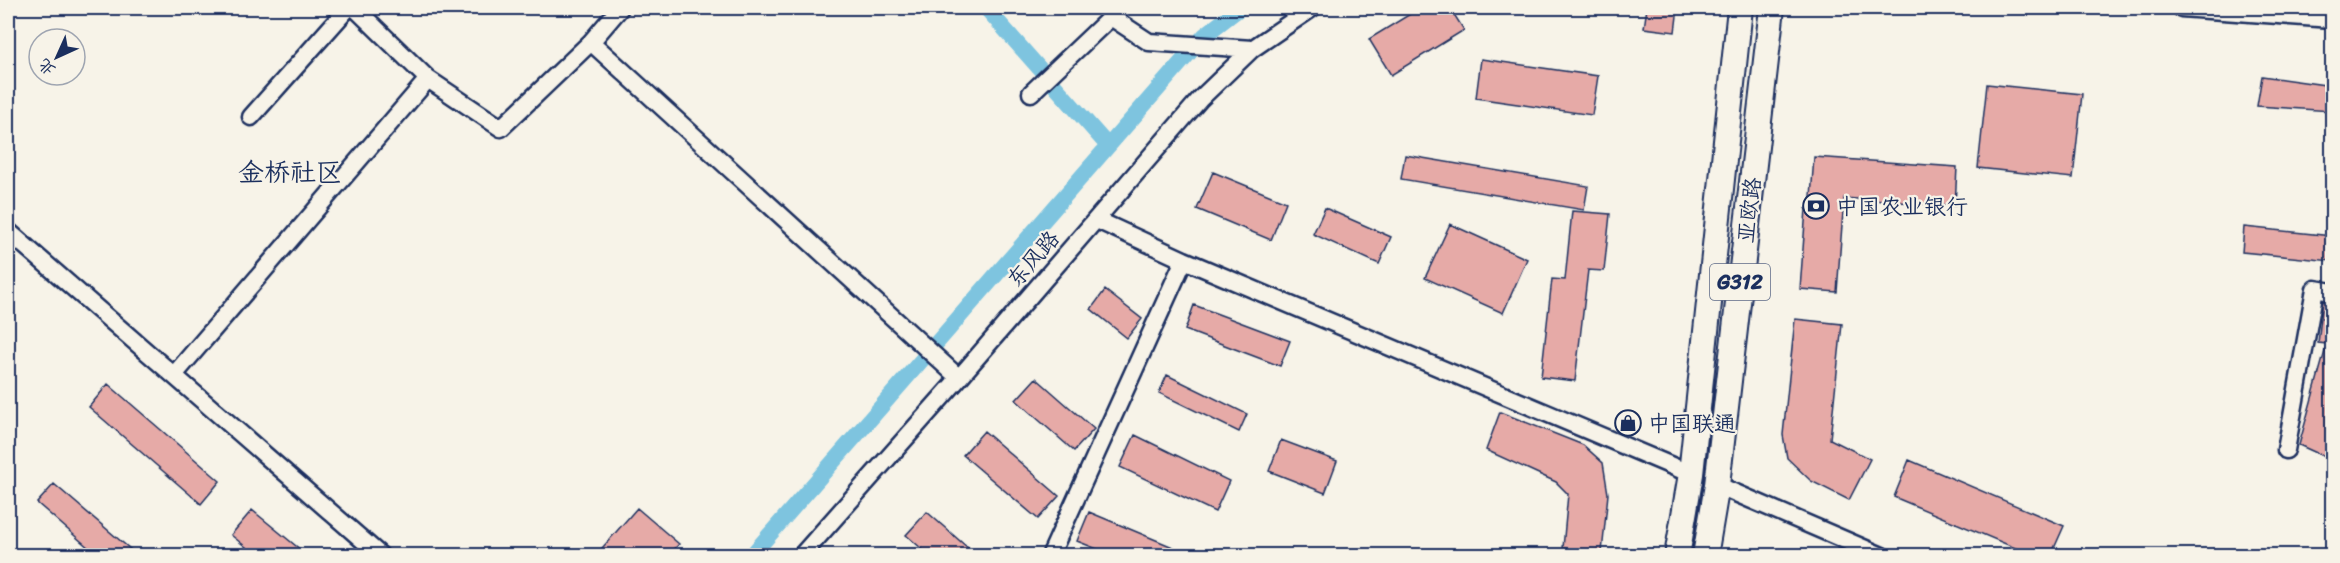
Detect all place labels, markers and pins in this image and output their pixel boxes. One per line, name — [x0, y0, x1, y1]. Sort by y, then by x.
place label: 中国农业银行 — [1836, 187, 1968, 226]
bank icon: 中国农业银行 — [1801, 191, 1831, 221]
place label: 中国联通 — [1648, 404, 1736, 443]
shop icon: 中国联通 — [1613, 408, 1643, 438]

